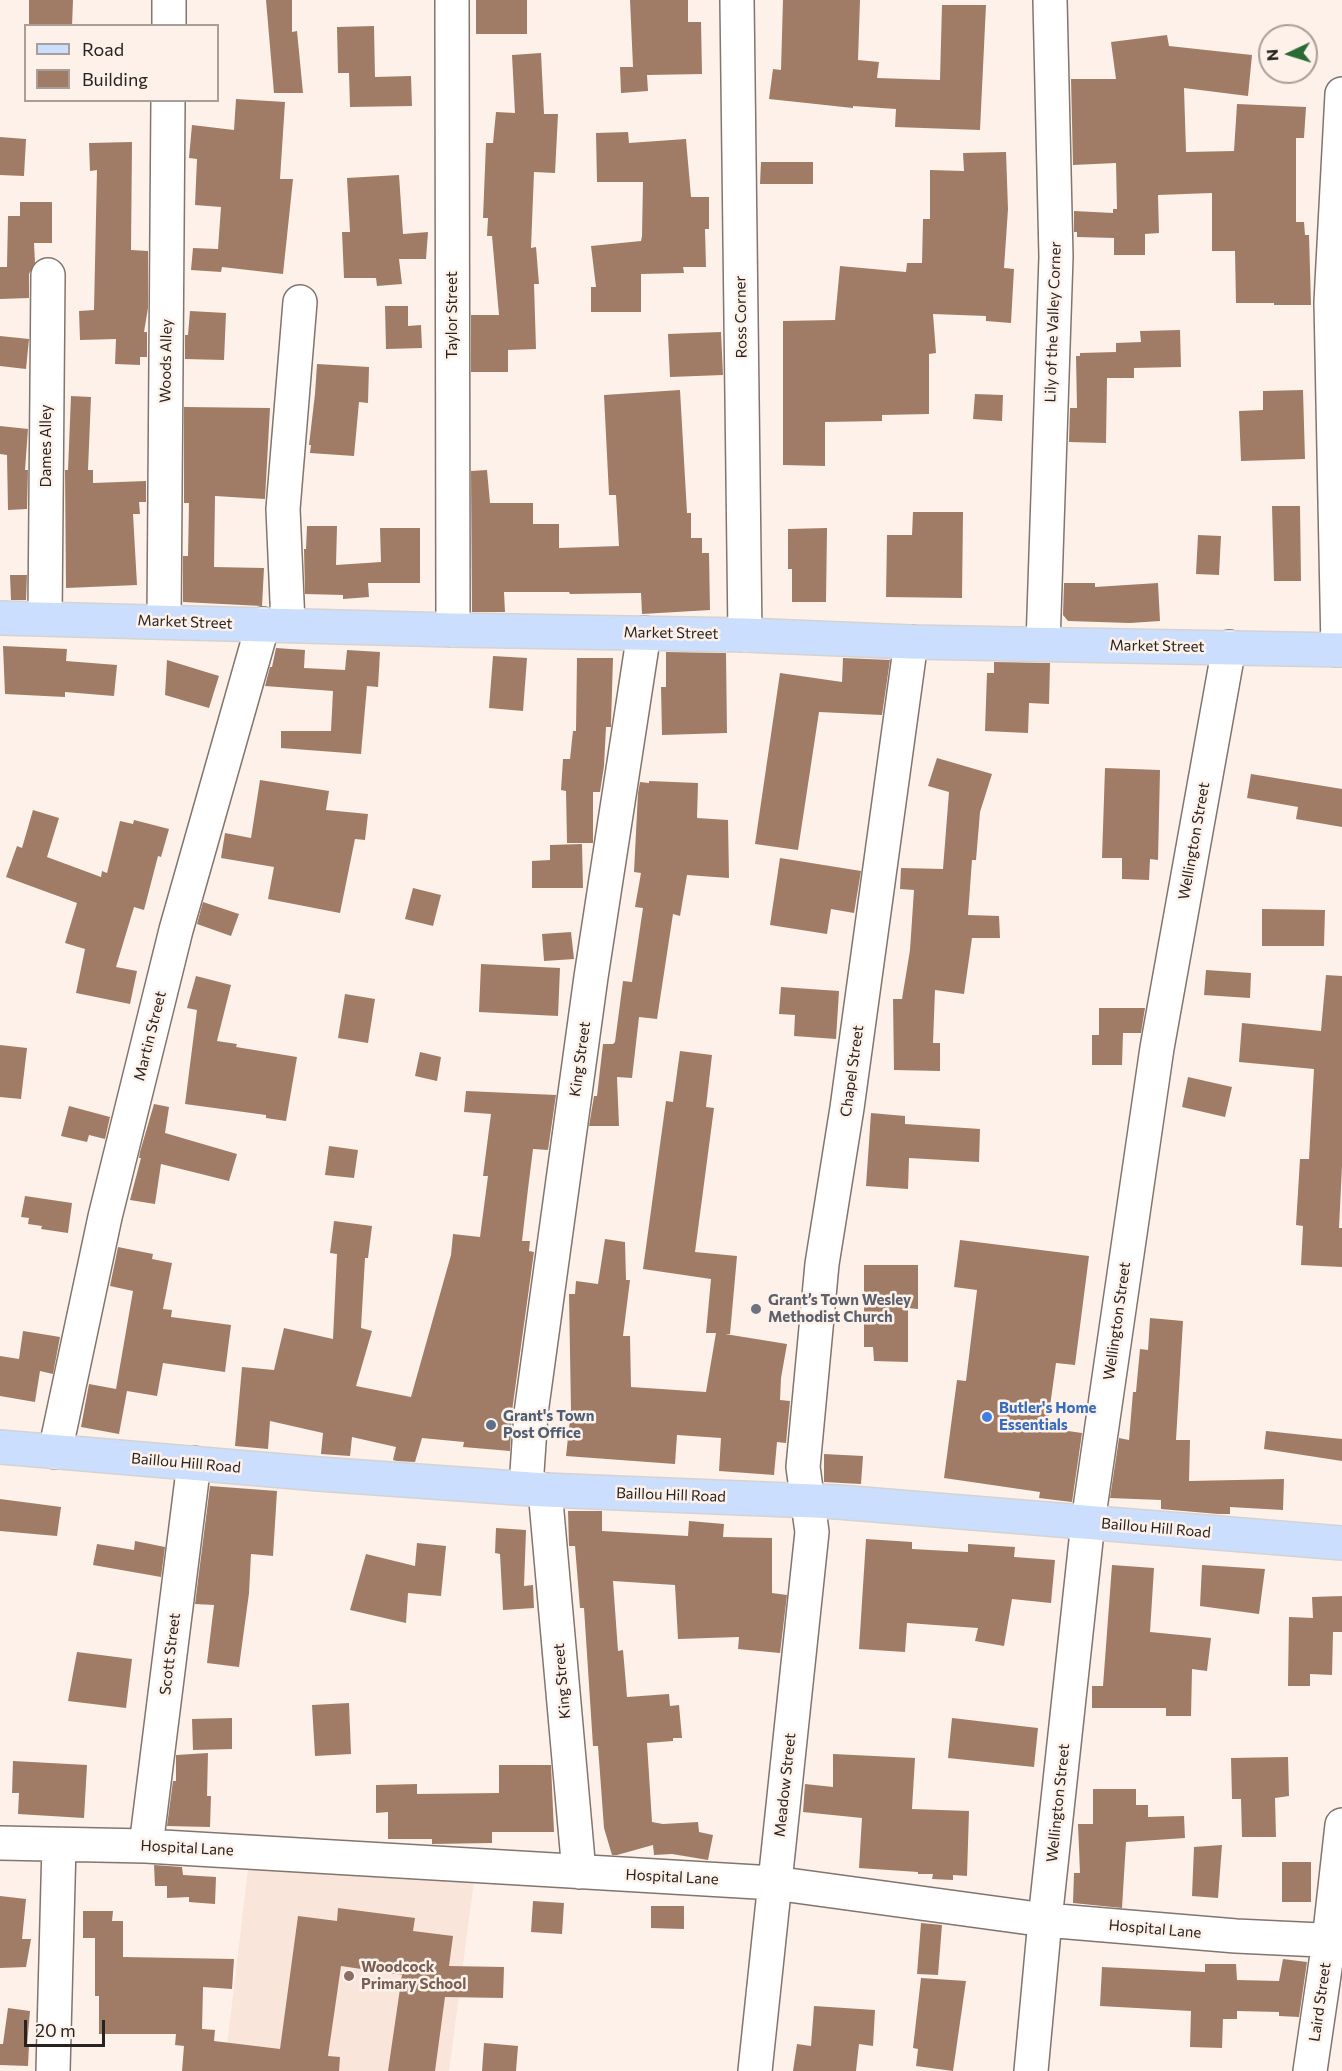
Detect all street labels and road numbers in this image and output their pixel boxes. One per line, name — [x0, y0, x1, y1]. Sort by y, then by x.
street label: Lily of the Valley Corner — [1041, 241, 1065, 403]
street label: Taylor Street — [443, 271, 461, 359]
street label: Ross Corner — [731, 276, 751, 358]
street label: Woods Alley — [156, 319, 176, 403]
street label: Dames Alley — [37, 404, 55, 488]
street label: Market Street — [137, 611, 233, 633]
street label: Market Street — [623, 623, 719, 643]
street label: Market Street — [1109, 636, 1205, 656]
street label: Wellington Street — [1175, 781, 1213, 901]
street label: Martin Street — [130, 989, 170, 1083]
street label: King Street — [566, 1020, 594, 1098]
street label: Chapel Street — [837, 1024, 867, 1118]
street label: Wellington Street — [1100, 1261, 1134, 1381]
street label: Baillou Hill Road — [131, 1449, 241, 1477]
street label: Baillou Hill Road — [616, 1484, 726, 1506]
street label: Baillou Hill Road — [1101, 1514, 1211, 1542]
street label: Scott Street — [156, 1612, 184, 1696]
street label: King Street — [550, 1642, 574, 1720]
street label: Meadow Street — [771, 1732, 799, 1838]
street label: Wellington Street — [1043, 1743, 1073, 1863]
street label: Hospital Lane — [140, 1837, 234, 1859]
street label: Hospital Lane — [625, 1866, 719, 1888]
street label: Hospital Lane — [1108, 1916, 1202, 1942]
street label: Laird Street — [1306, 1961, 1334, 2043]

